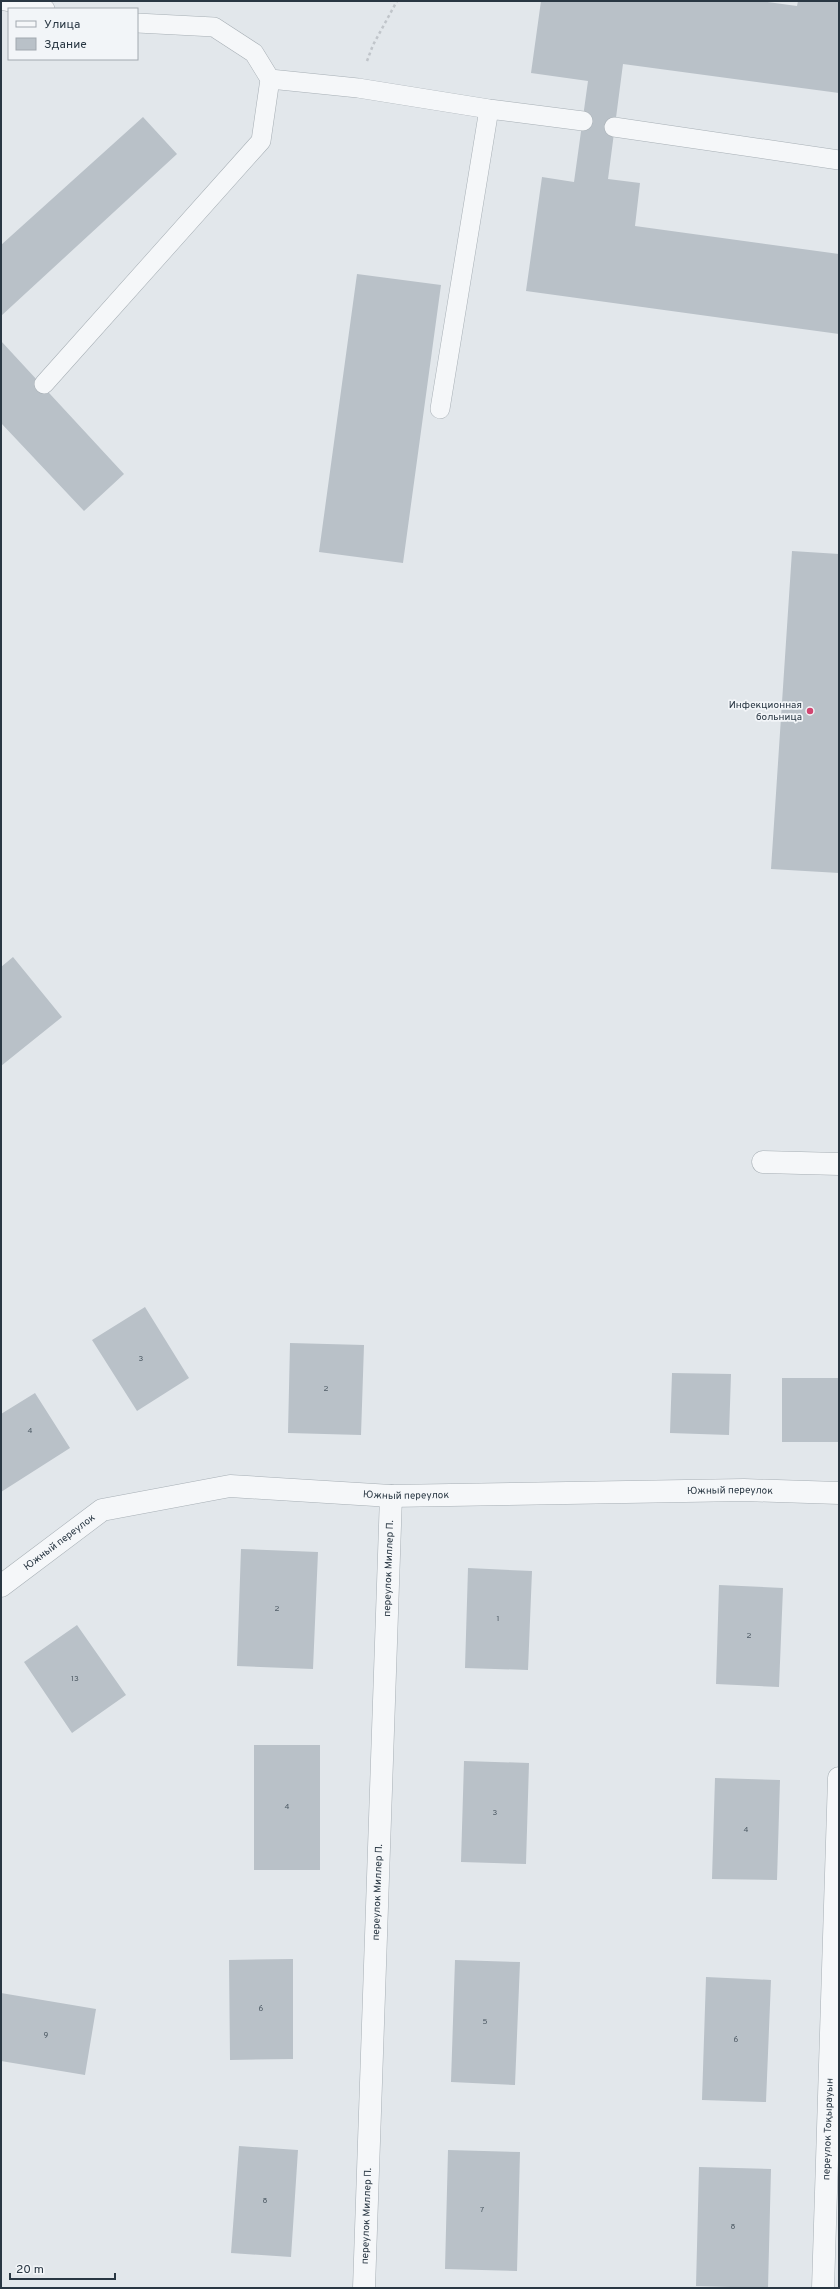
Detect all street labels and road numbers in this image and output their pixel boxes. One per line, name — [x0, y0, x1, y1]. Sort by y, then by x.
street label: Южный переулок — [687, 1483, 774, 1497]
street label: Южный переулок — [363, 1488, 450, 1503]
street label: Южный переулок — [21, 1511, 98, 1573]
street label: переулок Миллер П. — [380, 1520, 397, 1617]
street label: переулок Миллер П. — [369, 1844, 386, 1941]
street label: переулок Тоқырауын — [820, 2078, 836, 2180]
street label: переулок Миллер П. — [358, 2168, 375, 2264]

